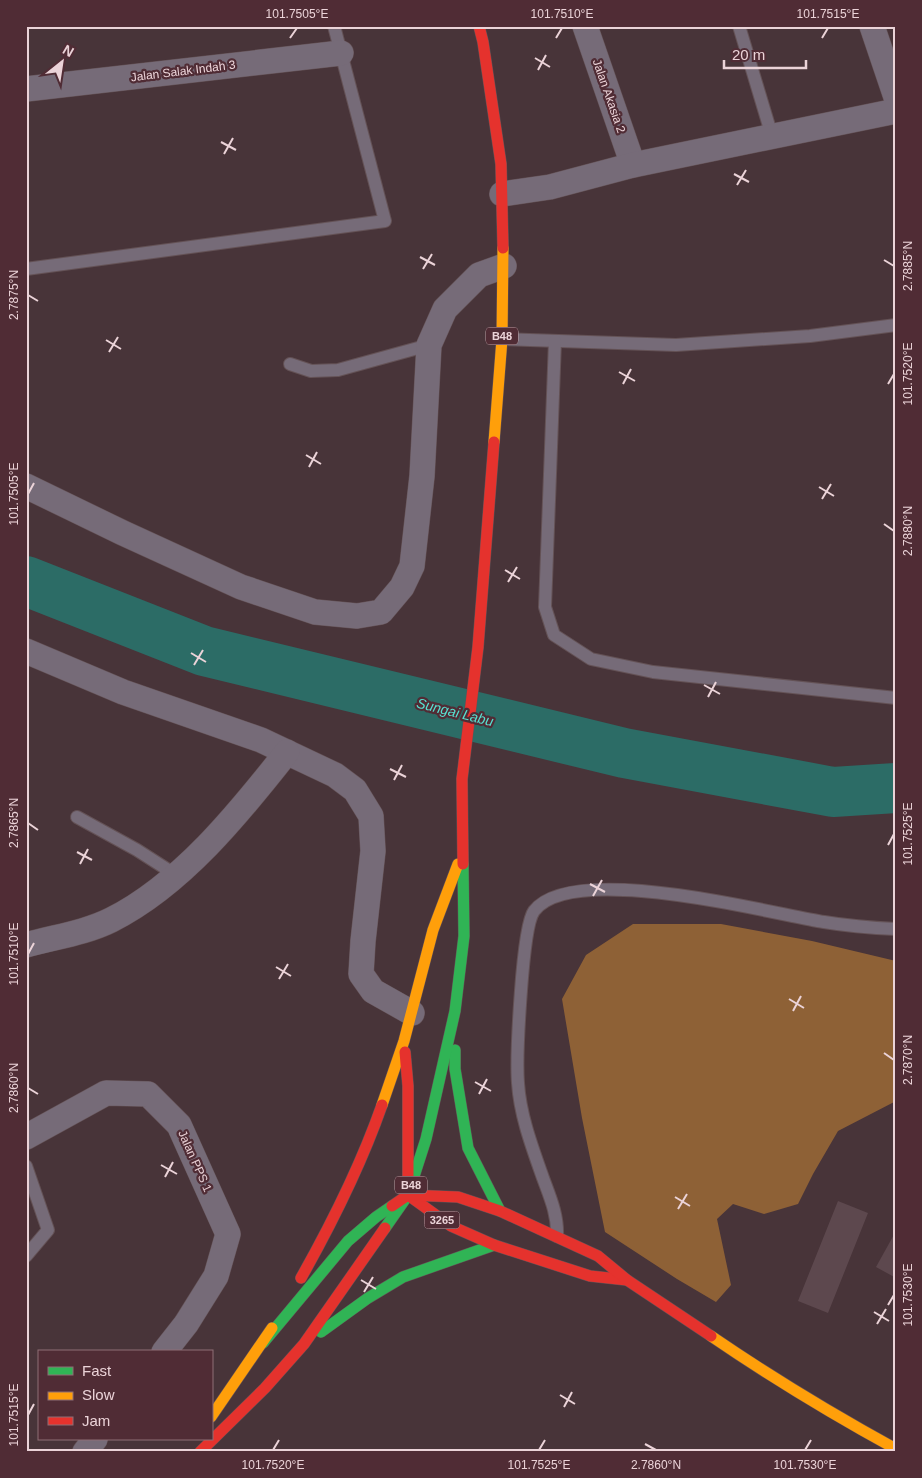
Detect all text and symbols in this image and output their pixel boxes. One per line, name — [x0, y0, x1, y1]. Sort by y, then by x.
text: 101.7505°E — [266, 7, 328, 21]
text: 101.7510°E — [531, 7, 593, 21]
text: 101.7515°E — [797, 7, 859, 21]
north arrow — [38, 38, 88, 88]
scale bar — [724, 38, 807, 70]
text: N — [60, 41, 77, 60]
text: 20 m — [732, 46, 765, 63]
street label: Jalan Akasia 2 — [590, 57, 628, 135]
street label: Jalan Salak Indah 3 — [130, 58, 236, 84]
text: 2.7885°N — [901, 241, 915, 291]
text: 2.7875°N — [7, 270, 21, 320]
road number: B48 — [486, 328, 518, 344]
text: 101.7520°E — [901, 343, 915, 405]
text: 101.7505°E — [7, 463, 21, 525]
text: 2.7880°N — [901, 506, 915, 556]
water label: Sungai Labu — [415, 695, 495, 729]
text: 2.7865°N — [7, 798, 21, 848]
text: 101.7525°E — [901, 803, 915, 865]
text: 101.7510°E — [7, 923, 21, 985]
text: 2.7870°N — [901, 1035, 915, 1085]
text: 2.7860°N — [7, 1063, 21, 1113]
street label: Jalan PPS 1 — [175, 1128, 215, 1194]
road number: B48 — [395, 1176, 427, 1194]
road number: 3265 — [424, 1212, 460, 1228]
text: 101.7530°E — [901, 1264, 915, 1326]
legend — [38, 1350, 212, 1440]
text: Fast — [82, 1362, 112, 1379]
text: 101.7515°E — [7, 1384, 21, 1446]
text: Slow — [82, 1386, 115, 1403]
text: Jam — [82, 1412, 110, 1429]
text: 101.7520°E — [242, 1458, 304, 1472]
text: 101.7525°E — [508, 1458, 570, 1472]
text: 2.7860°N — [631, 1458, 681, 1472]
text: 101.7530°E — [774, 1458, 836, 1472]

